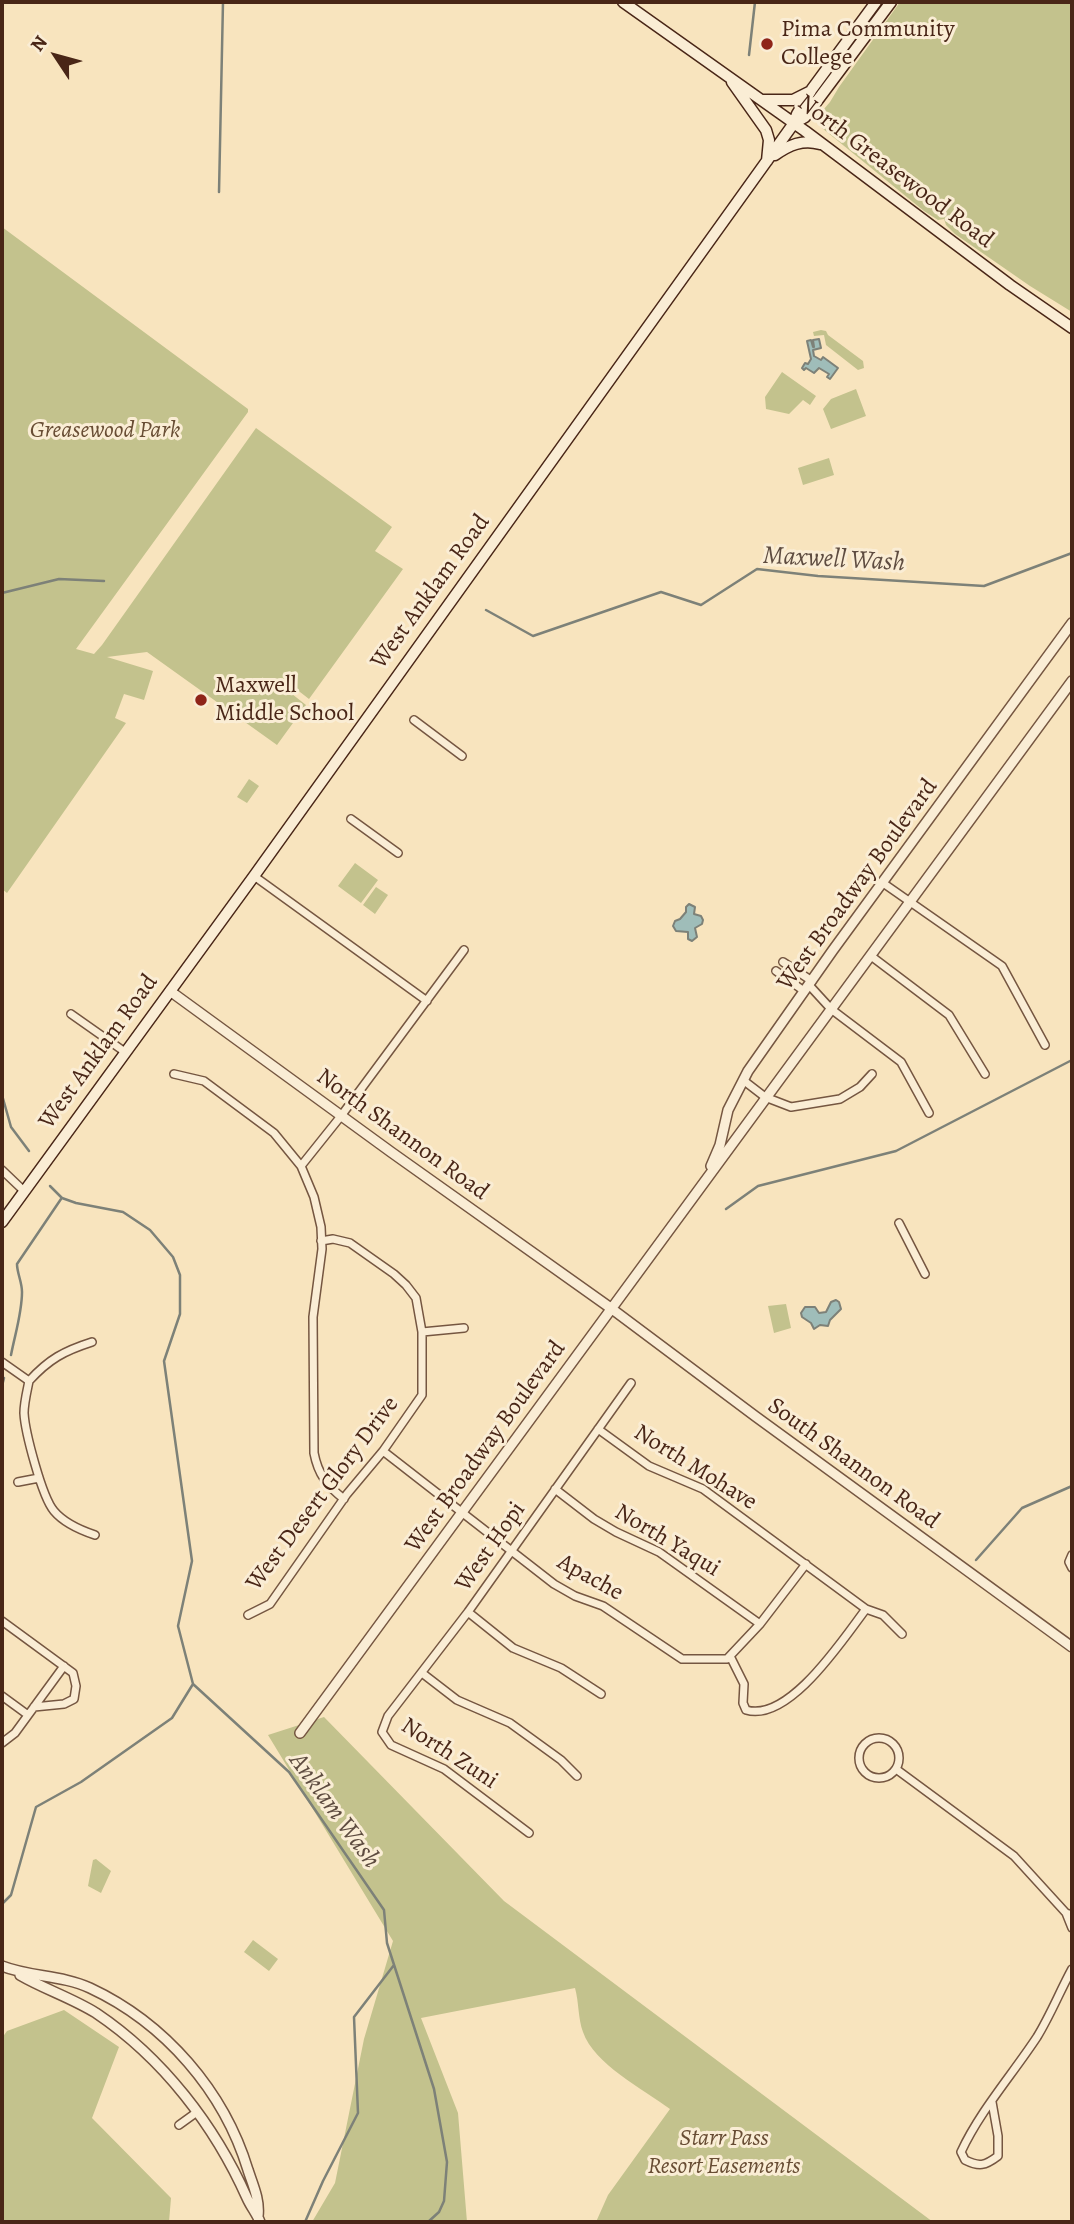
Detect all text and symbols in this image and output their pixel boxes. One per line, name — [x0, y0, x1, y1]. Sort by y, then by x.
place label: Pima Community College — [781, 16, 955, 72]
north arrow — [21, 21, 91, 91]
text: N — [24, 30, 54, 57]
marker: Pima Community College — [759, 36, 775, 52]
street label: North Greasewood Road — [791, 89, 999, 255]
park label: Greasewood Park — [30, 417, 180, 445]
street label: West Anklam Road — [365, 509, 497, 675]
water label: Maxwell Wash — [762, 541, 906, 579]
place label: Maxwell Middle School — [215, 672, 354, 728]
marker: Maxwell Middle School — [193, 692, 209, 708]
street label: West Broadway Boulevard — [772, 774, 944, 996]
street label: West Anklam Road — [33, 969, 165, 1135]
street label: North Shannon Road — [310, 1063, 494, 1207]
street label: West Broadway Boulevard — [400, 1336, 572, 1558]
street label: West Desert Glory Drive — [240, 1391, 406, 1597]
street label: South Shannon Road — [762, 1392, 944, 1536]
street label: North Mohave — [628, 1419, 762, 1517]
street label: West Hopi — [450, 1497, 532, 1597]
street label: North Yaqui — [609, 1498, 725, 1584]
street label: Apache — [552, 1548, 628, 1608]
street label: North Zuni — [395, 1712, 503, 1796]
water label: Anklam Wash — [282, 1747, 386, 1875]
park label: Starr Pass Resort Easements — [648, 2125, 800, 2181]

